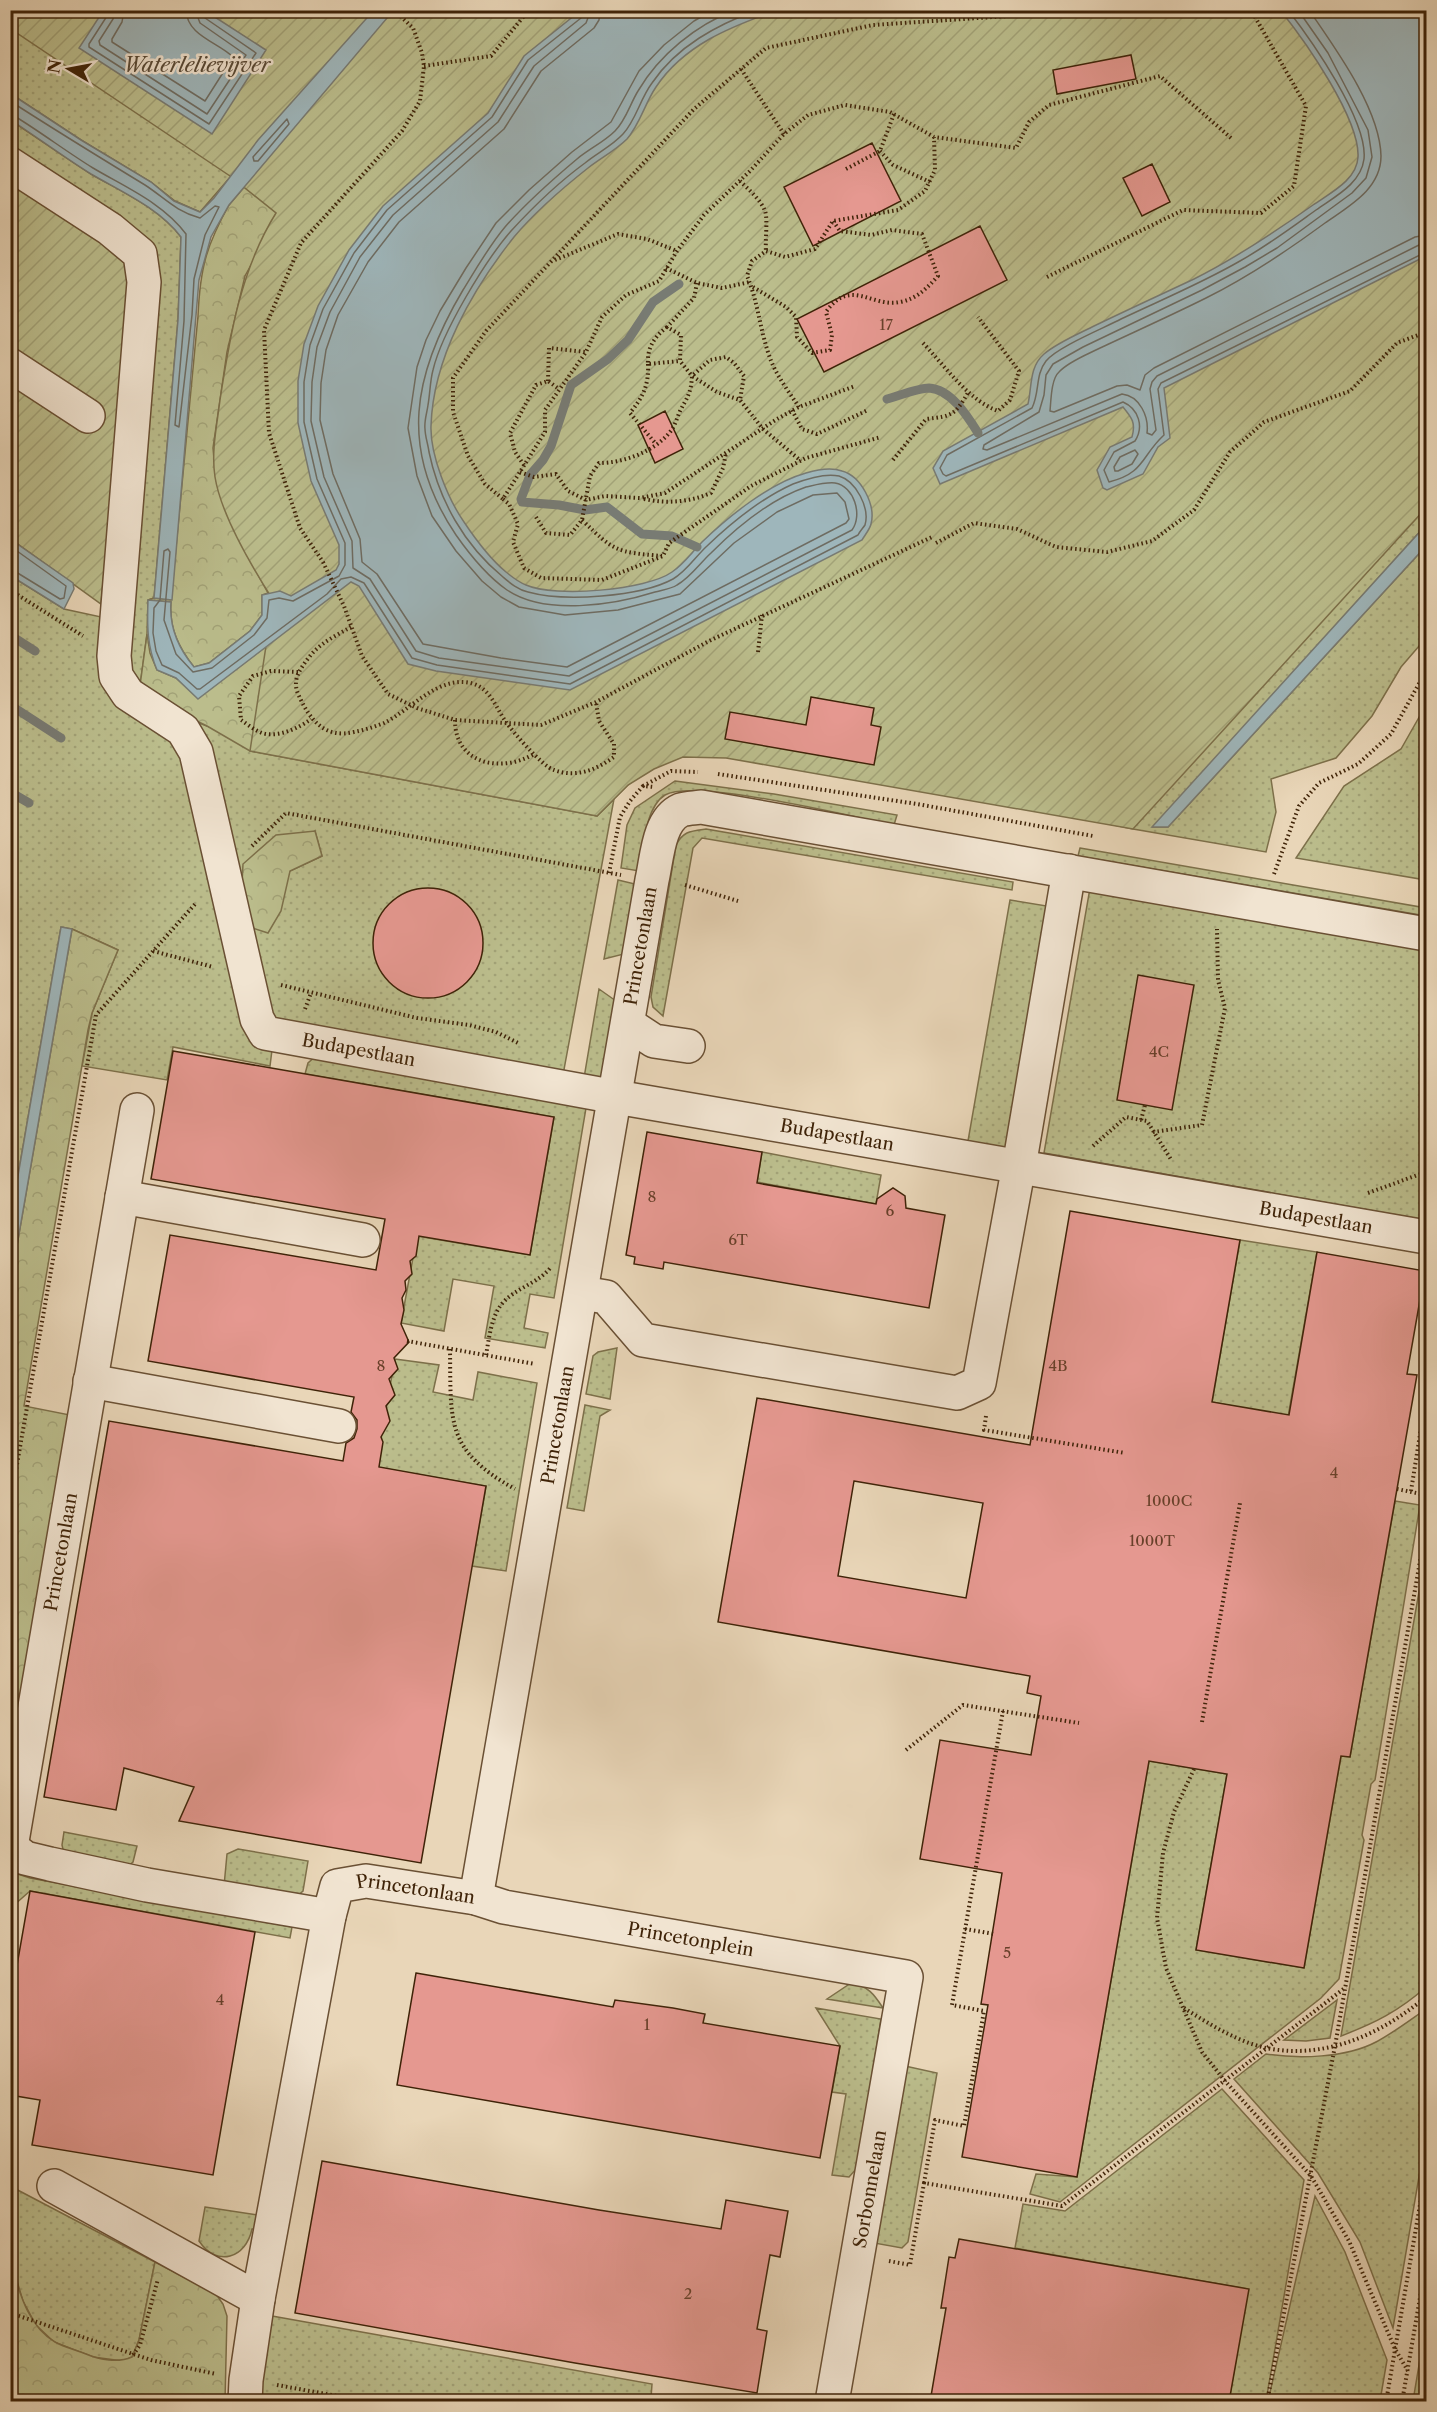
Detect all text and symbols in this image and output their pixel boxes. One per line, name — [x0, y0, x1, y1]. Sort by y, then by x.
north arrow — [39, 39, 99, 99]
water label: Waterlelievijver — [124, 53, 272, 77]
text: N — [43, 58, 65, 75]
house number: 17 — [879, 315, 893, 334]
street label: Princetonlaan — [619, 885, 662, 1007]
street label: Budapestlaan — [300, 1029, 417, 1071]
house number: 4C — [1149, 1042, 1169, 1061]
street label: Budapestlaan — [779, 1115, 896, 1156]
house number: 8 — [648, 1187, 657, 1206]
street label: Budapestlaan — [1257, 1197, 1375, 1239]
house number: 6 — [886, 1201, 895, 1220]
house number: 6T — [728, 1230, 749, 1249]
house number: 8 — [377, 1356, 386, 1375]
house number: 4B — [1048, 1356, 1068, 1375]
street label: Princetonlaan — [537, 1364, 579, 1486]
house number: 4 — [1330, 1463, 1338, 1482]
street label: Princetonlaan — [40, 1491, 82, 1613]
house number: 1000C — [1146, 1491, 1192, 1510]
house number: 1000T — [1129, 1531, 1176, 1550]
street label: Princetonlaan — [354, 1870, 477, 1909]
street label: Princetonplein — [626, 1918, 755, 1961]
house number: 5 — [1003, 1943, 1011, 1962]
house number: 4 — [216, 1990, 224, 2009]
house number: 1 — [644, 2015, 651, 2034]
street label: Sorbonnelaan — [849, 2128, 891, 2250]
house number: 2 — [684, 2284, 692, 2303]

